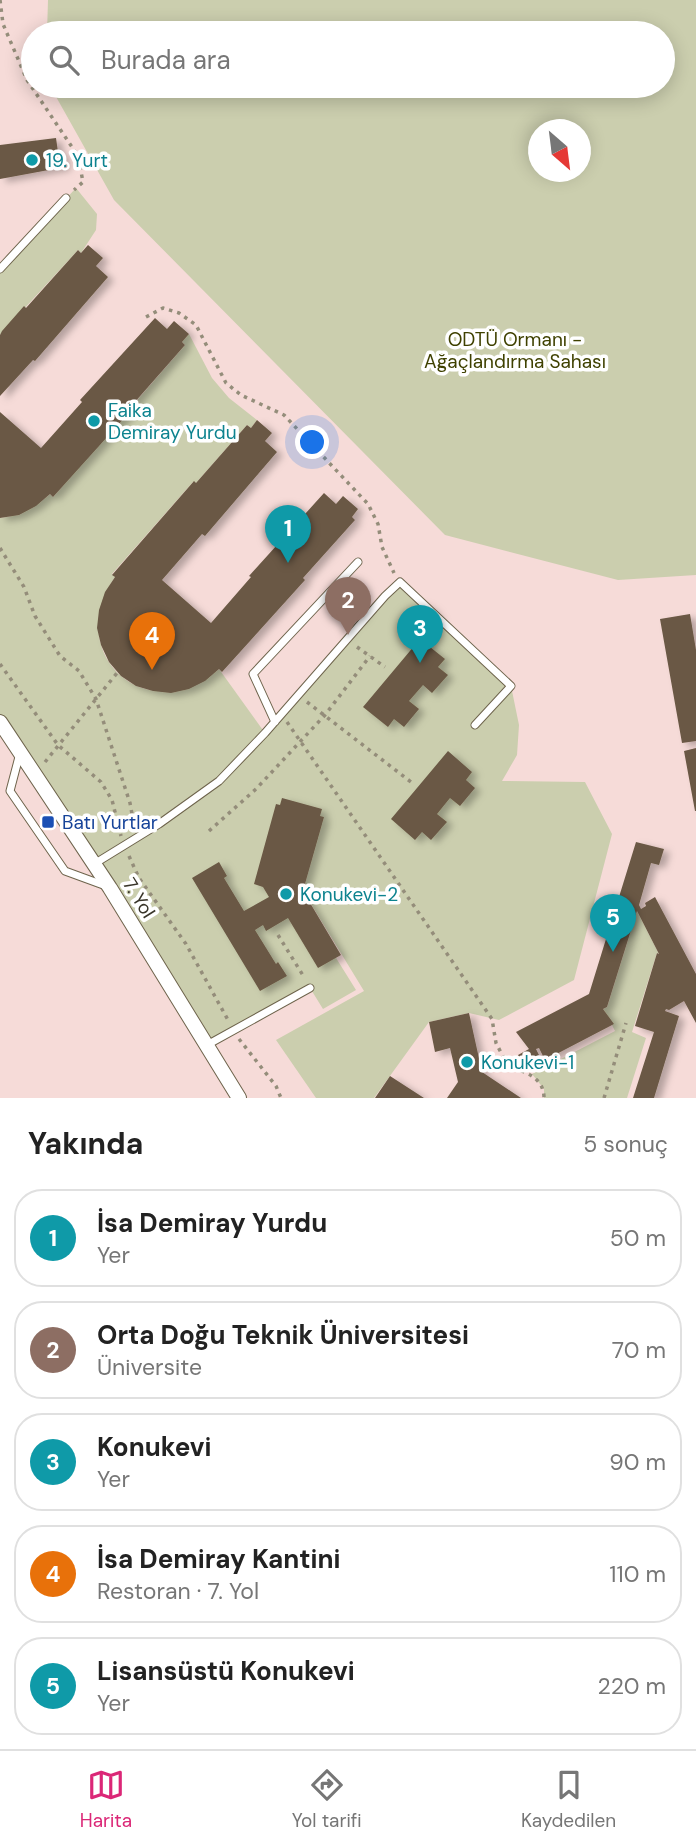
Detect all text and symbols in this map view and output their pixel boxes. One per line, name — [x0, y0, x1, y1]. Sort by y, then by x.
search box — [21, 21, 675, 98]
icon: search — [45, 41, 83, 79]
text: Burada ara — [101, 43, 231, 77]
north arrow — [528, 119, 591, 182]
place label: 19. Yurt — [46, 148, 108, 173]
marker: 19. Yurt — [24, 152, 40, 168]
park label: ODTÜ Ormanı - Ağaçlandırma Sahası — [424, 327, 606, 374]
place label: Faika Demiray Yurdu — [108, 398, 237, 445]
marker: Faika Demiray Yurdu — [86, 413, 102, 429]
your location — [295, 425, 329, 459]
pin: 1 — [265, 505, 311, 563]
pin: 2 — [325, 577, 371, 635]
pin: 3 — [397, 605, 443, 663]
pin: 4 — [129, 612, 175, 670]
place label: Batı Yurtlar — [62, 810, 158, 835]
marker: Batı Yurtlar — [40, 814, 56, 830]
street label: 7. Yol — [117, 873, 161, 923]
place label: Konukevi-2 — [300, 882, 398, 907]
marker: Konukevi-2 — [278, 886, 294, 902]
pin: 5 — [590, 894, 636, 952]
place label: Konukevi-1 — [481, 1050, 574, 1075]
marker: Konukevi-1 — [459, 1054, 475, 1070]
text: Yakında — [28, 1124, 143, 1163]
text: 5 sonuç — [583, 1129, 668, 1159]
text: İsa Demiray Yurdu — [97, 1206, 327, 1240]
text: 1 — [49, 1223, 57, 1253]
text: 50 m — [610, 1223, 666, 1253]
text: Yer — [97, 1240, 130, 1270]
text: Orta Doğu Teknik Üniversitesi — [97, 1318, 469, 1352]
text: 2 — [46, 1335, 60, 1365]
text: 70 m — [612, 1335, 666, 1365]
text: Üniversite — [97, 1352, 202, 1382]
text: Konukevi — [97, 1430, 211, 1464]
text: 3 — [46, 1447, 60, 1477]
text: 90 m — [609, 1447, 666, 1477]
text: Yer — [97, 1464, 130, 1494]
text: İsa Demiray Kantini — [97, 1542, 340, 1576]
text: 4 — [46, 1559, 60, 1589]
text: 110 m — [609, 1559, 666, 1589]
text: Restoran · 7. Yol — [97, 1576, 259, 1606]
text: Lisansüstü Konukevi — [97, 1654, 355, 1688]
text: 5 — [46, 1671, 60, 1701]
text: 220 m — [597, 1671, 666, 1701]
text: Yer — [97, 1688, 130, 1718]
tab: Harita — [80, 1766, 132, 1833]
tab: Yol tarifi — [292, 1766, 361, 1833]
tab: Kaydedilen — [521, 1766, 616, 1833]

